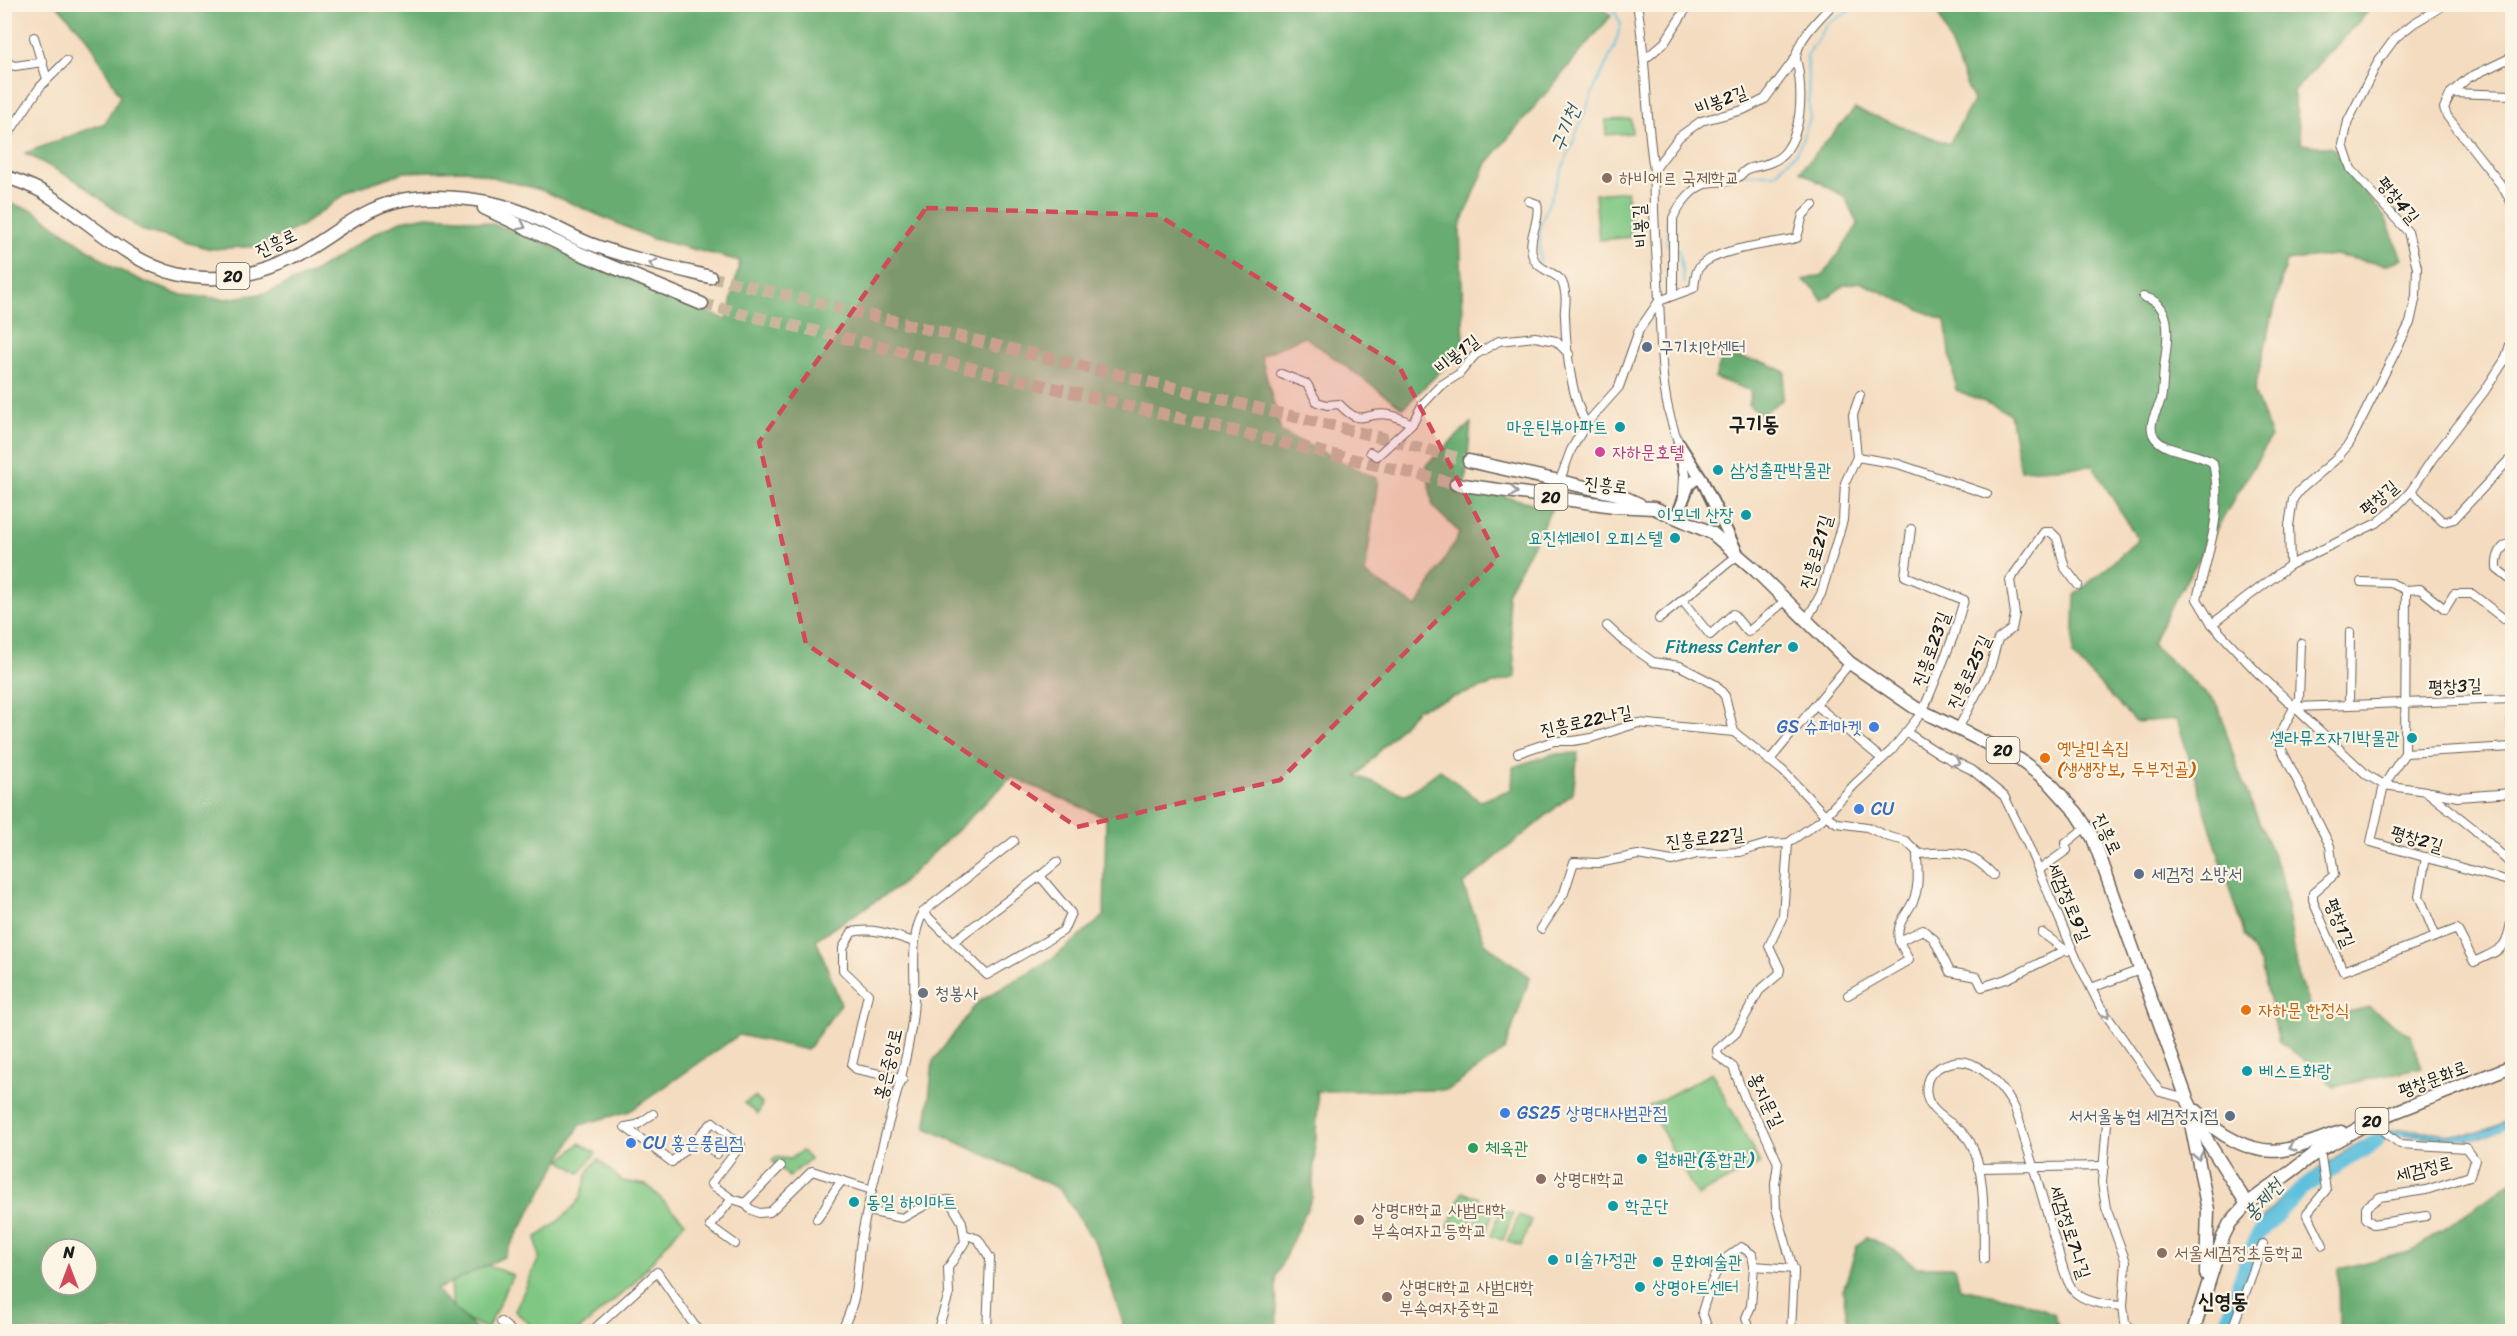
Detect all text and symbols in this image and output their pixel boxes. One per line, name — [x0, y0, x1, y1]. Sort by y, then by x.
street label: 비봉2길 — [1690, 76, 1752, 124]
water label: 구기천 — [1540, 97, 1591, 157]
place label: 하비에르 국제학교 — [1619, 162, 1740, 194]
street label: 평창4길 — [2368, 169, 2428, 232]
marker: 하비에르 국제학교 — [1600, 171, 1614, 185]
street label: 비봉길 — [1623, 203, 1657, 249]
street label: 진흥로 — [250, 219, 302, 267]
one-way arrow — [516, 219, 527, 231]
one-way arrow — [648, 258, 658, 271]
road number: 20 — [216, 263, 250, 289]
street label: 비봉1길 — [1427, 325, 1487, 382]
place label: 구기치안센터 — [1659, 331, 1746, 363]
marker: 구기치안센터 — [1640, 340, 1654, 354]
district label: 구기동 — [1729, 405, 1779, 443]
place label: 마운틴뷰아파트 — [1507, 411, 1608, 443]
marker: 마운틴뷰아파트 — [1613, 420, 1627, 434]
place label: 자하문호텔 — [1612, 436, 1684, 468]
marker: 자하문호텔 — [1593, 445, 1607, 459]
place label: 삼성출판박물관 — [1730, 454, 1831, 486]
marker: 삼성출판박물관 — [1711, 463, 1725, 477]
street label: 진흥로 — [1583, 467, 1629, 503]
street label: 평창길 — [2352, 471, 2406, 524]
road number: 20 — [1534, 484, 1568, 510]
one-way arrow — [1509, 485, 1519, 497]
place label: 이모네 산장 — [1657, 499, 1734, 531]
marker: 이모네 산장 — [1739, 508, 1753, 522]
street label: 진흥로21길 — [1790, 511, 1842, 593]
place label: 요진쉐레이 오피스텔 — [1528, 522, 1663, 554]
marker: 요진쉐레이 오피스텔 — [1668, 531, 1682, 545]
street label: 진흥로23길 — [1903, 606, 1960, 691]
street label: 진흥로25길 — [1938, 629, 2000, 715]
place label: Fitness Center — [1666, 631, 1783, 663]
marker: Fitness Center — [1786, 640, 1800, 654]
street label: 평창3길 — [2428, 669, 2483, 703]
street label: 진흥로22나길 — [1537, 696, 1635, 746]
place label: GS 슈퍼마켓 — [1777, 711, 1862, 743]
marker: GS 슈퍼마켓 — [1867, 720, 1881, 734]
place label: 셀라뮤즈자기박물관 — [2270, 722, 2400, 754]
marker: 셀라뮤즈자기박물관 — [2405, 731, 2419, 745]
place label: 옛날민속집 (생생장보, 두부전골) — [2057, 732, 2197, 785]
road number: 20 — [1986, 737, 2020, 763]
marker: 옛날민속집 (생생장보, 두부전골) — [2038, 751, 2052, 765]
one-way arrow — [1950, 755, 1961, 767]
place label: CU — [1871, 793, 1895, 825]
marker: CU — [1852, 802, 1866, 816]
street label: 진흥로 — [2083, 808, 2131, 860]
street label: 평창2길 — [2387, 816, 2448, 862]
street label: 진흥로22길 — [1664, 818, 1746, 858]
street label: 세검정로9길 — [2038, 857, 2100, 947]
place label: 세검정 소방서 — [2151, 858, 2243, 890]
marker: 세검정 소방서 — [2132, 867, 2146, 881]
street label: 평창1길 — [2316, 893, 2365, 953]
place label: 청봉사 — [935, 977, 979, 1009]
marker: 청봉사 — [916, 986, 930, 1000]
place label: 자하문 한정식 — [2258, 994, 2350, 1026]
marker: 자하문 한정식 — [2239, 1003, 2253, 1017]
one-way arrow — [2099, 1008, 2110, 1019]
street label: 홍은중앙로 — [864, 1025, 912, 1103]
street label: 평창문화로 — [2393, 1051, 2473, 1107]
place label: 베스트화랑 — [2259, 1055, 2332, 1087]
marker: 베스트화랑 — [2240, 1064, 2254, 1078]
street label: 홍지문길 — [1739, 1067, 1793, 1134]
place label: GS25 상명대사범관점 — [1517, 1097, 1667, 1129]
place label: 서서울농협 세검정지점 — [2068, 1100, 2219, 1132]
marker: GS25 상명대사범관점 — [1498, 1106, 1512, 1120]
road number: 20 — [2356, 1108, 2388, 1134]
marker: 서서울농협 세검정지점 — [2223, 1109, 2237, 1123]
place label: CU 홍은풍림점 — [643, 1127, 744, 1159]
place label: 체육관 — [1485, 1132, 1528, 1164]
marker: CU 홍은풍림점 — [624, 1136, 638, 1150]
one-way arrow — [2287, 1140, 2298, 1152]
marker: 체육관 — [1466, 1141, 1480, 1155]
place label: 월해관(종합관) — [1654, 1143, 1755, 1175]
street label: 세검정로 — [2392, 1146, 2456, 1192]
one-way arrow — [2190, 1151, 2203, 1161]
marker: 월해관(종합관) — [1635, 1152, 1649, 1166]
place label: 상명대학교 — [1553, 1163, 1625, 1195]
water label: 홍제천 — [2234, 1169, 2293, 1230]
marker: 상명대학교 — [1534, 1172, 1548, 1186]
street label: 세검정로7나길 — [2040, 1181, 2100, 1284]
place label: 동일 하이마트 — [866, 1186, 958, 1218]
place label: 학군단 — [1625, 1190, 1669, 1222]
place label: 상명대학교 사범대학 부속여자고등학교 — [1371, 1194, 1506, 1247]
marker: 동일 하이마트 — [847, 1195, 861, 1209]
marker: 학군단 — [1606, 1199, 1620, 1213]
marker: 상명대학교 사범대학 부속여자고등학교 — [1352, 1213, 1366, 1227]
north arrow — [39, 1237, 99, 1297]
place label: 서울세검정초등학교 — [2174, 1237, 2304, 1269]
text: N — [62, 1238, 75, 1267]
place label: 미술가정관 — [1565, 1244, 1637, 1276]
place label: 문화예술관 — [1670, 1246, 1742, 1278]
marker: 서울세검정초등학교 — [2155, 1246, 2169, 1260]
marker: 미술가정관 — [1546, 1253, 1560, 1267]
marker: 문화예술관 — [1651, 1255, 1665, 1269]
place label: 상명대학교 사범대학 부속여자중학교 — [1399, 1271, 1534, 1324]
place label: 상명아트센터 — [1652, 1271, 1739, 1303]
marker: 상명아트센터 — [1633, 1280, 1647, 1294]
district label: 신영동 — [2198, 1282, 2248, 1320]
marker: 상명대학교 사범대학 부속여자중학교 — [1380, 1290, 1394, 1304]

